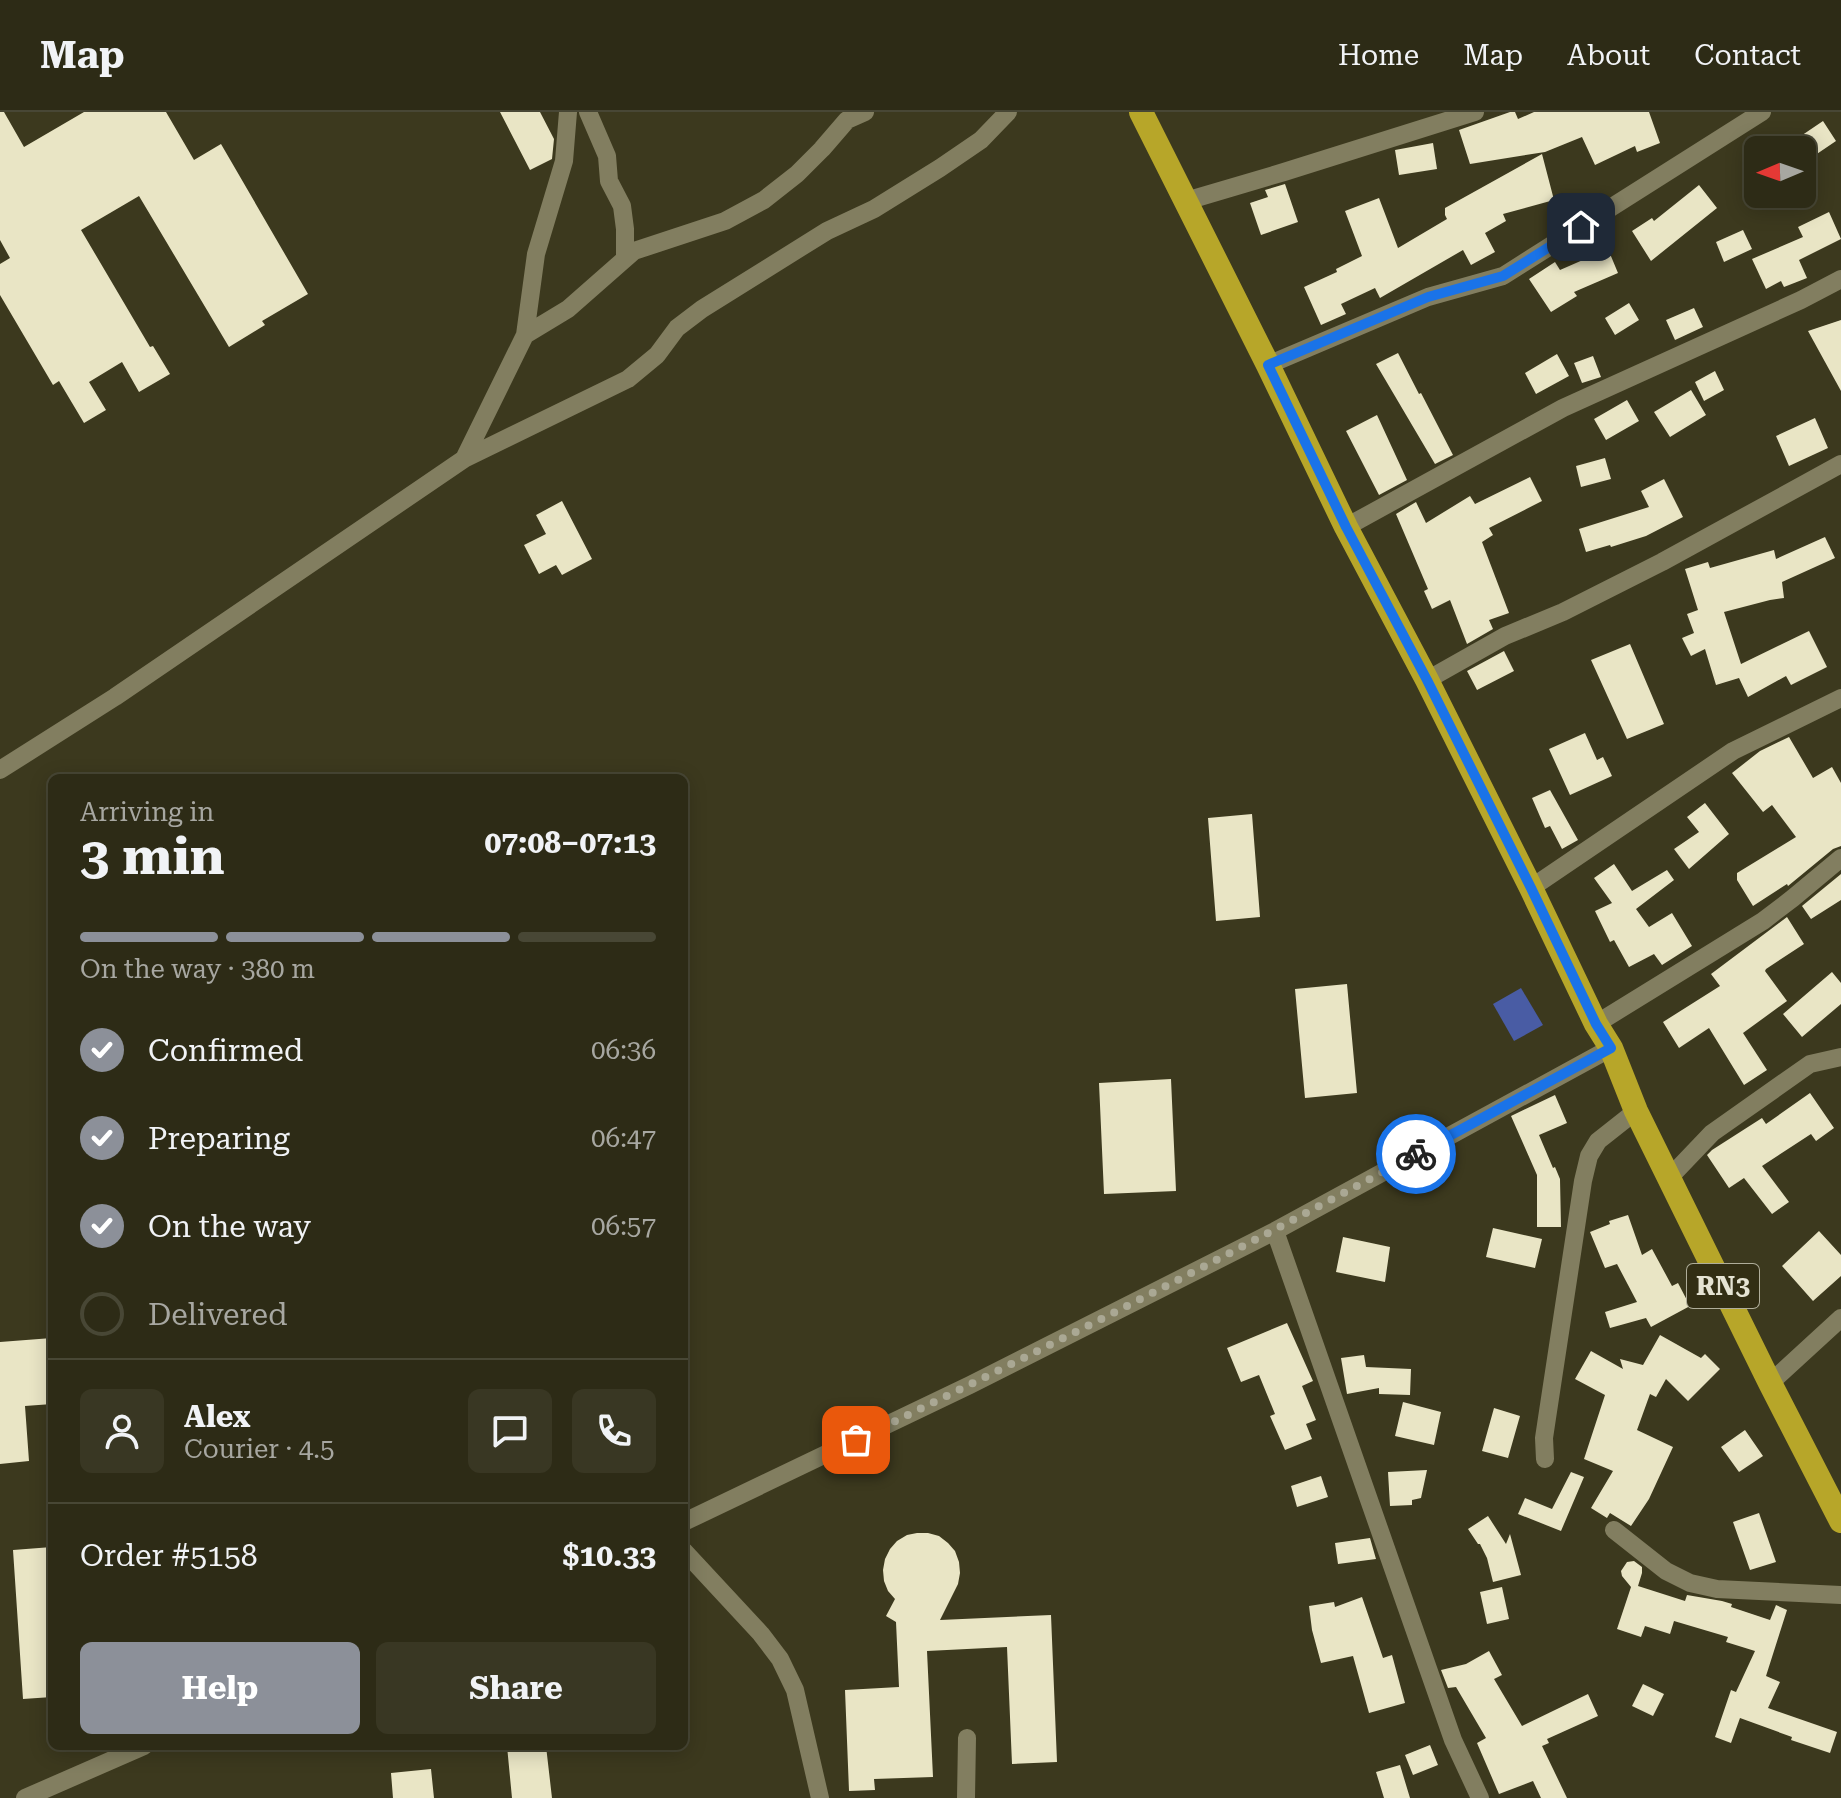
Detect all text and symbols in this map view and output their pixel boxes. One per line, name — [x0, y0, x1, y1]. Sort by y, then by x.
text: Map — [40, 33, 125, 77]
text: Home — [1338, 39, 1419, 72]
text: Map — [1463, 39, 1523, 72]
text: About — [1567, 39, 1650, 72]
text: Contact — [1694, 39, 1801, 72]
north arrow — [1744, 136, 1816, 208]
map controls — [1744, 136, 1816, 208]
pin — [1547, 193, 1615, 261]
icon: home — [1559, 205, 1603, 249]
text: Arriving in — [80, 797, 214, 827]
text: 07:08–07:13 — [484, 825, 656, 860]
text: 3 min — [80, 826, 225, 887]
text: On the way · 380 m — [80, 954, 315, 984]
icon: check — [80, 1028, 124, 1072]
text: Confirmed — [148, 1033, 303, 1068]
text: 06:36 — [591, 1035, 656, 1065]
courier — [1376, 1114, 1456, 1194]
icon: check — [80, 1116, 124, 1160]
text: Preparing — [148, 1121, 290, 1156]
text: 06:47 — [591, 1123, 656, 1153]
icon: bike — [1394, 1132, 1438, 1176]
icon: check — [80, 1204, 124, 1248]
text: On the way — [148, 1209, 311, 1244]
text: 06:57 — [591, 1211, 656, 1241]
road number: RN3 — [1687, 1264, 1759, 1308]
text: Delivered — [148, 1297, 287, 1332]
button: person — [80, 1389, 164, 1473]
button: chat — [468, 1389, 552, 1473]
button: phone — [572, 1389, 656, 1473]
text: Alex — [184, 1399, 251, 1434]
pin — [822, 1406, 890, 1474]
icon: bag — [834, 1418, 878, 1462]
text: Courier · 4.5 — [184, 1434, 334, 1464]
text: Order #5158 — [80, 1538, 258, 1573]
text: $10.33 — [563, 1538, 656, 1573]
button: Help — [80, 1642, 360, 1734]
button: Share — [376, 1642, 656, 1734]

